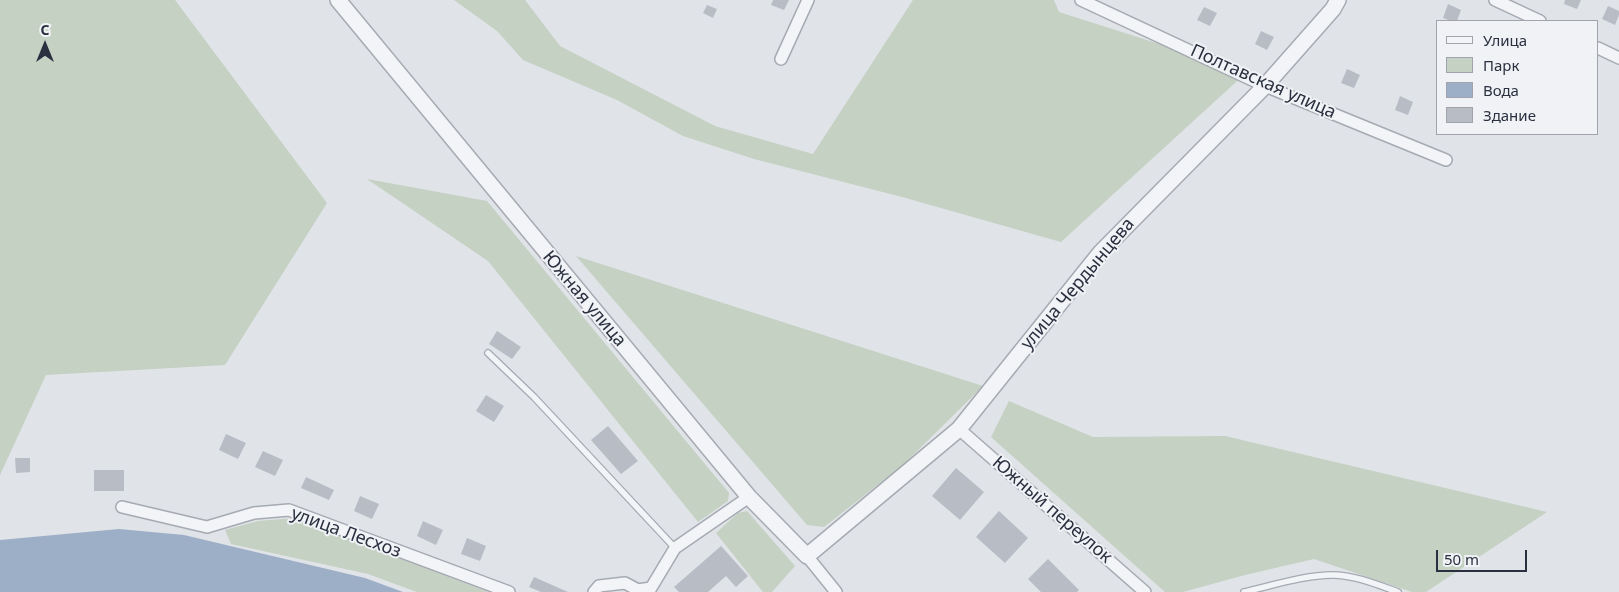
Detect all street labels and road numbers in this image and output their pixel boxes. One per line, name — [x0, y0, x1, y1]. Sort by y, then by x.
street label: Полтавская улица — [1187, 40, 1339, 124]
street label: улица Чердынцева — [1017, 214, 1139, 354]
street label: Южная улица — [538, 247, 630, 351]
street label: Южный переулок — [987, 452, 1117, 568]
street label: улица Лесхоз — [288, 503, 404, 563]

